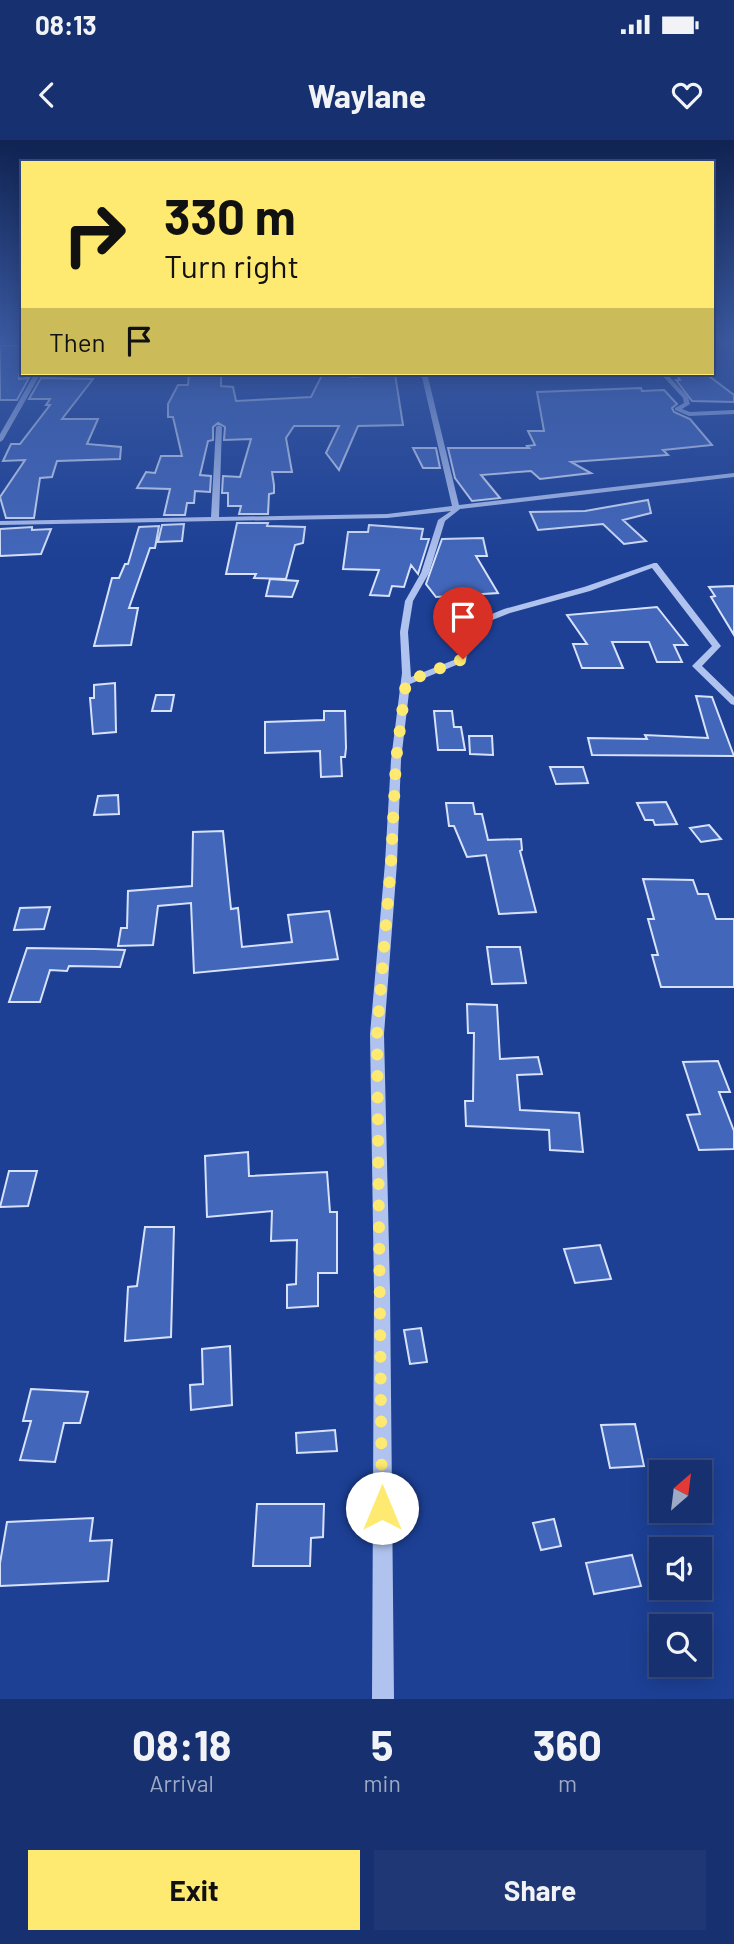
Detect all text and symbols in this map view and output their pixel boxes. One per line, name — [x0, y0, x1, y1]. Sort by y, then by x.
text: 08:13 — [35, 9, 97, 40]
icon: back — [28, 76, 66, 114]
text: Waylane — [308, 76, 426, 114]
icon: heart — [668, 76, 706, 114]
text: 330 m — [164, 186, 296, 245]
icon: right — [49, 189, 140, 280]
text: Turn right — [164, 246, 299, 284]
icon: arrive — [120, 322, 158, 360]
text: Then — [49, 326, 106, 357]
pin — [433, 587, 493, 659]
icon: arrive — [444, 598, 482, 636]
north arrow — [649, 1460, 712, 1522]
map controls — [649, 1460, 712, 1677]
position arrow — [345, 1471, 419, 1545]
button: sound — [649, 1537, 712, 1600]
button: search — [649, 1614, 712, 1677]
text: 08:18 — [132, 1719, 232, 1769]
text: 5 — [371, 1719, 393, 1769]
text: 360 — [533, 1719, 602, 1769]
text: Arrival — [150, 1769, 214, 1797]
text: min — [364, 1769, 401, 1797]
text: m — [558, 1769, 577, 1797]
button: Exit — [28, 1850, 360, 1930]
button: Share — [374, 1850, 706, 1930]

